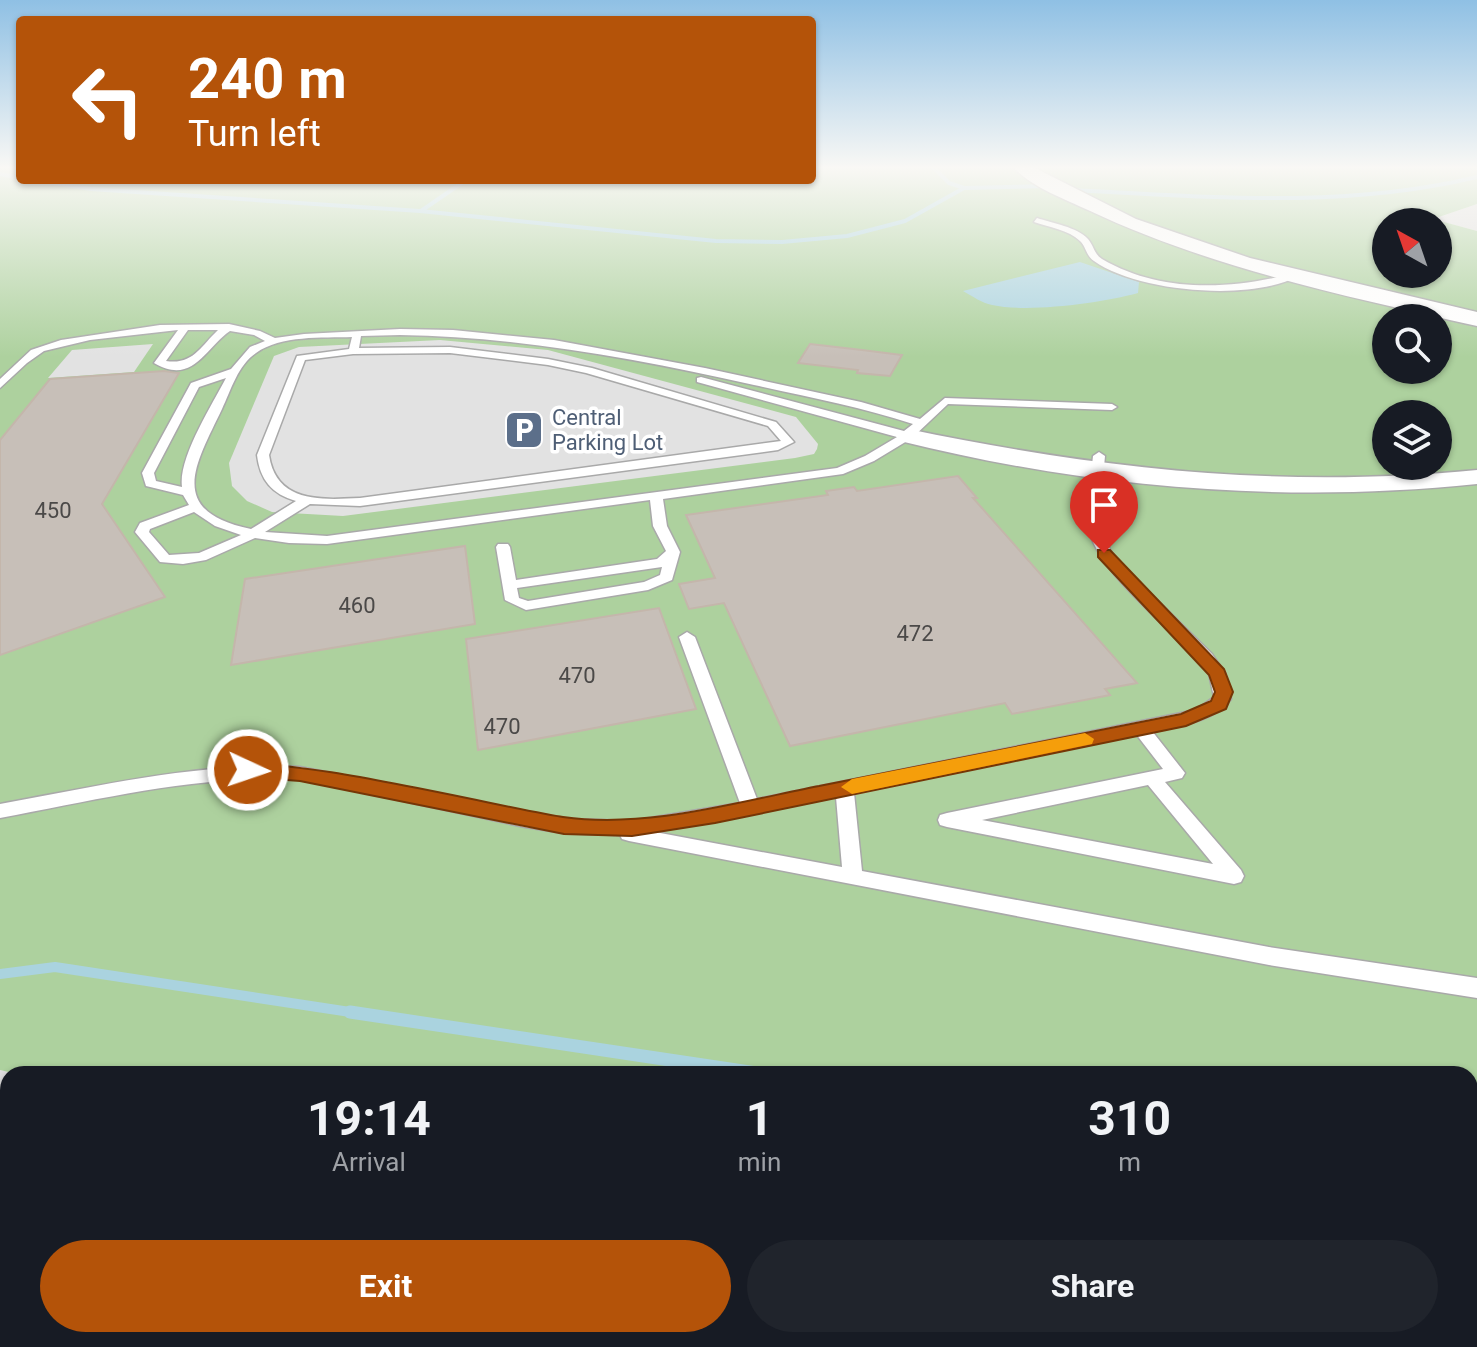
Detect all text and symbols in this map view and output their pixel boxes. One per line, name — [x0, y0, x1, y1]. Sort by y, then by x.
text: 240 m — [188, 46, 347, 112]
icon: left — [56, 48, 160, 152]
text: Turn left — [188, 113, 321, 155]
north arrow — [1372, 208, 1452, 288]
map controls — [1372, 208, 1452, 480]
button: search — [1372, 304, 1452, 384]
button: layers — [1372, 400, 1452, 480]
place label: Central Parking Lot — [552, 405, 663, 455]
parking icon: Central Parking Lot — [503, 409, 545, 451]
pin — [1070, 471, 1138, 553]
icon: arrive — [1082, 483, 1126, 527]
house number: 450 — [34, 498, 72, 523]
house number: 460 — [338, 593, 376, 618]
house number: 472 — [896, 621, 934, 646]
house number: 470 — [558, 663, 596, 688]
house number: 470 — [483, 714, 521, 739]
position arrow — [206, 728, 290, 812]
text: 19:14 — [307, 1090, 431, 1147]
text: 1 — [746, 1090, 773, 1147]
text: 310 — [1088, 1090, 1171, 1147]
text: Arrival — [332, 1147, 406, 1177]
text: min — [738, 1147, 781, 1177]
text: m — [1118, 1147, 1141, 1177]
button: Exit — [40, 1240, 731, 1332]
button: Share — [747, 1240, 1438, 1332]

